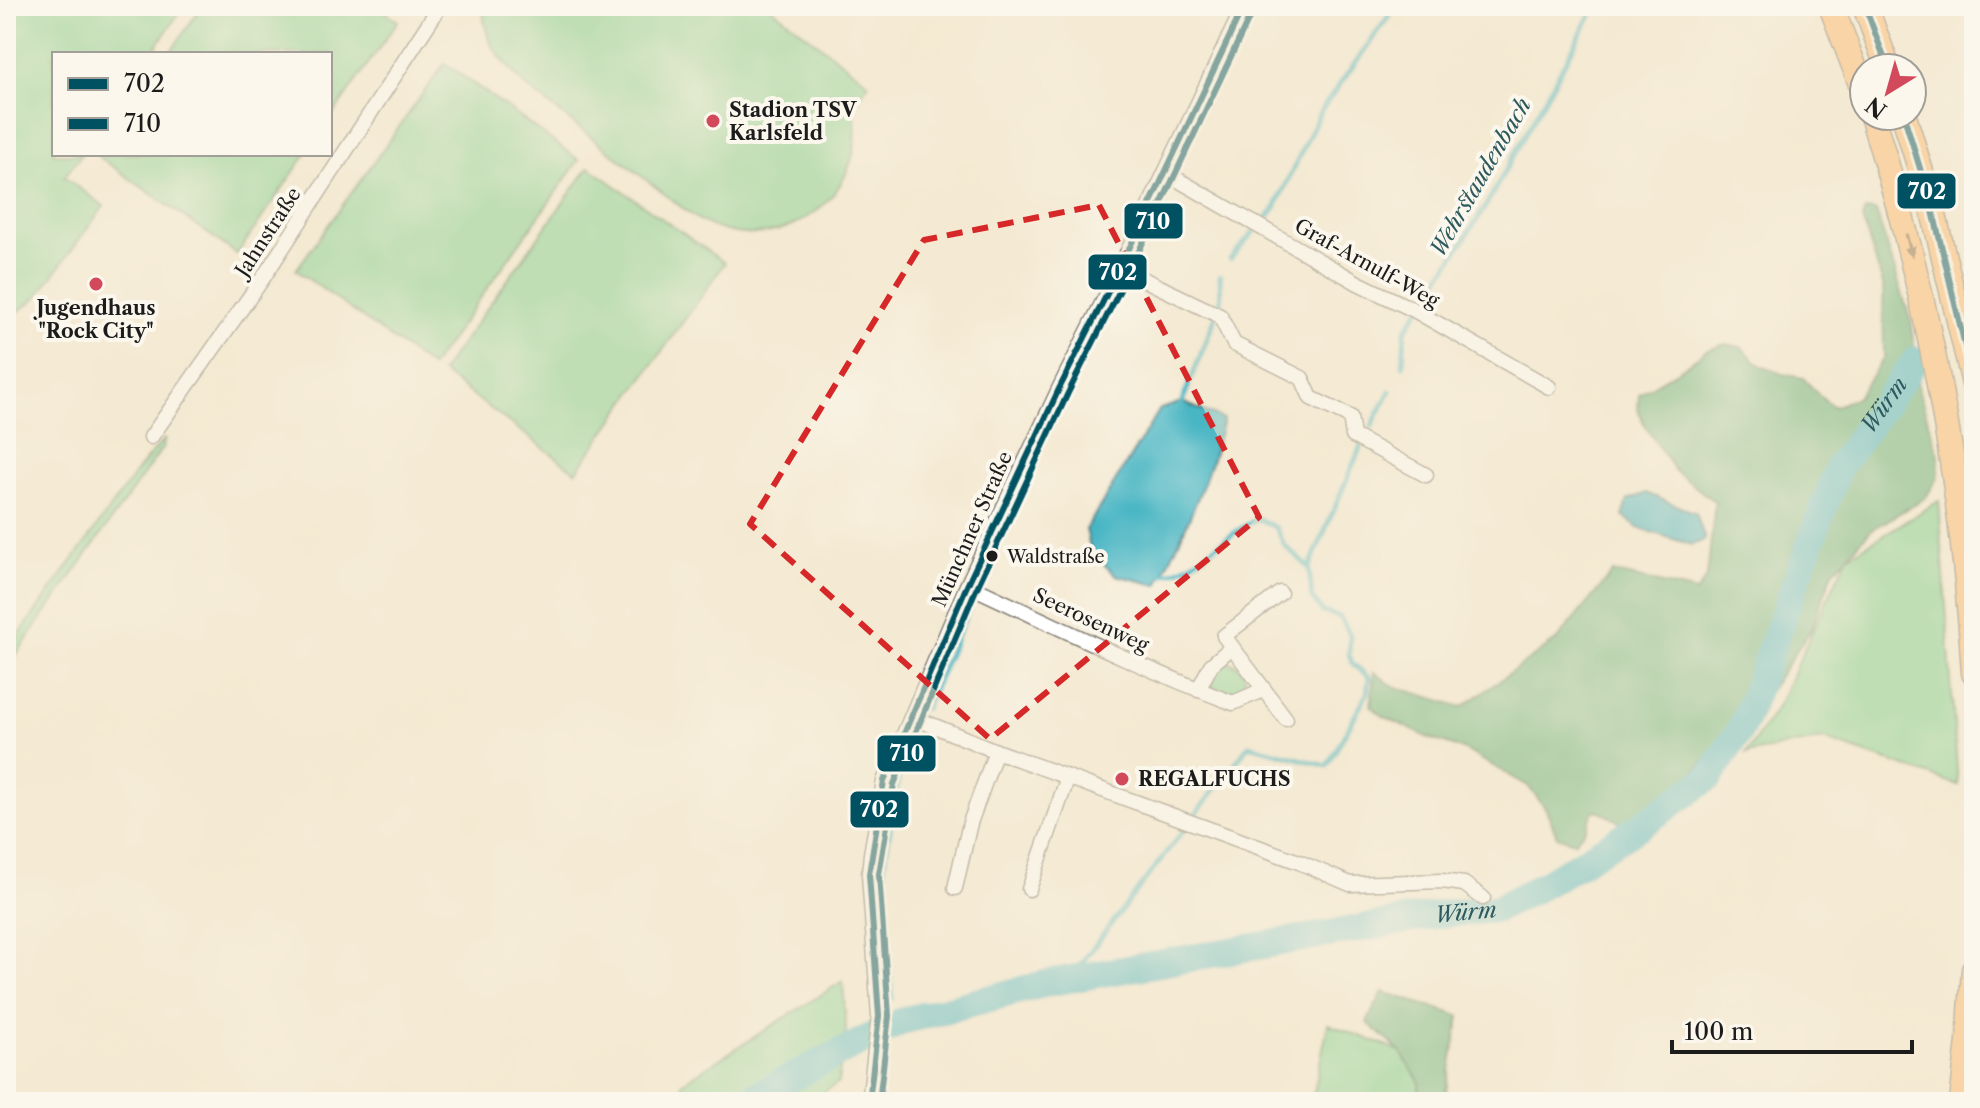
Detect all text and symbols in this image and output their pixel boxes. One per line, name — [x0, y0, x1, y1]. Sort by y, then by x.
legend — [52, 52, 332, 156]
north arrow — [1848, 52, 1928, 132]
text: 702 — [124, 69, 165, 98]
text: N — [1861, 91, 1892, 124]
water label: Wehrstaudenbach — [1424, 93, 1537, 261]
place label: Stadion TSV Karlsfeld — [729, 98, 857, 145]
text: 710 — [124, 109, 161, 138]
marker: Stadion TSV Karlsfeld — [704, 112, 722, 130]
line badge: 702 — [1896, 172, 1957, 210]
text: 702 — [1908, 178, 1946, 205]
street label: Jahnstraße — [229, 183, 306, 284]
line badge: 710 — [1123, 202, 1184, 240]
text: 710 — [1135, 208, 1171, 235]
street label: Graf-Arnulf-Weg — [1291, 213, 1444, 313]
one-way arrow — [1903, 232, 1916, 257]
line badge: 702 — [1087, 253, 1148, 291]
text: 702 — [1099, 259, 1137, 286]
marker: Jugendhaus "Rock City" — [87, 275, 105, 293]
place label: Jugendhaus "Rock City" — [32, 296, 156, 343]
water label: Würm — [1855, 372, 1913, 438]
street label: Münchner Straße — [927, 448, 1017, 610]
place label: Waldstraße — [1006, 546, 1105, 568]
marker: Waldstraße — [984, 548, 1000, 564]
street label: Seerosenweg — [1030, 583, 1153, 657]
line badge: 710 — [876, 734, 937, 773]
text: 710 — [889, 740, 925, 767]
place label: REGALFUCHS — [1138, 767, 1291, 791]
marker: REGALFUCHS — [1113, 770, 1131, 788]
line badge: 702 — [849, 790, 910, 829]
text: 702 — [860, 796, 898, 823]
water label: Würm — [1433, 896, 1498, 929]
scale bar — [1672, 1004, 1912, 1054]
text: 100 m — [1684, 1017, 1753, 1046]

